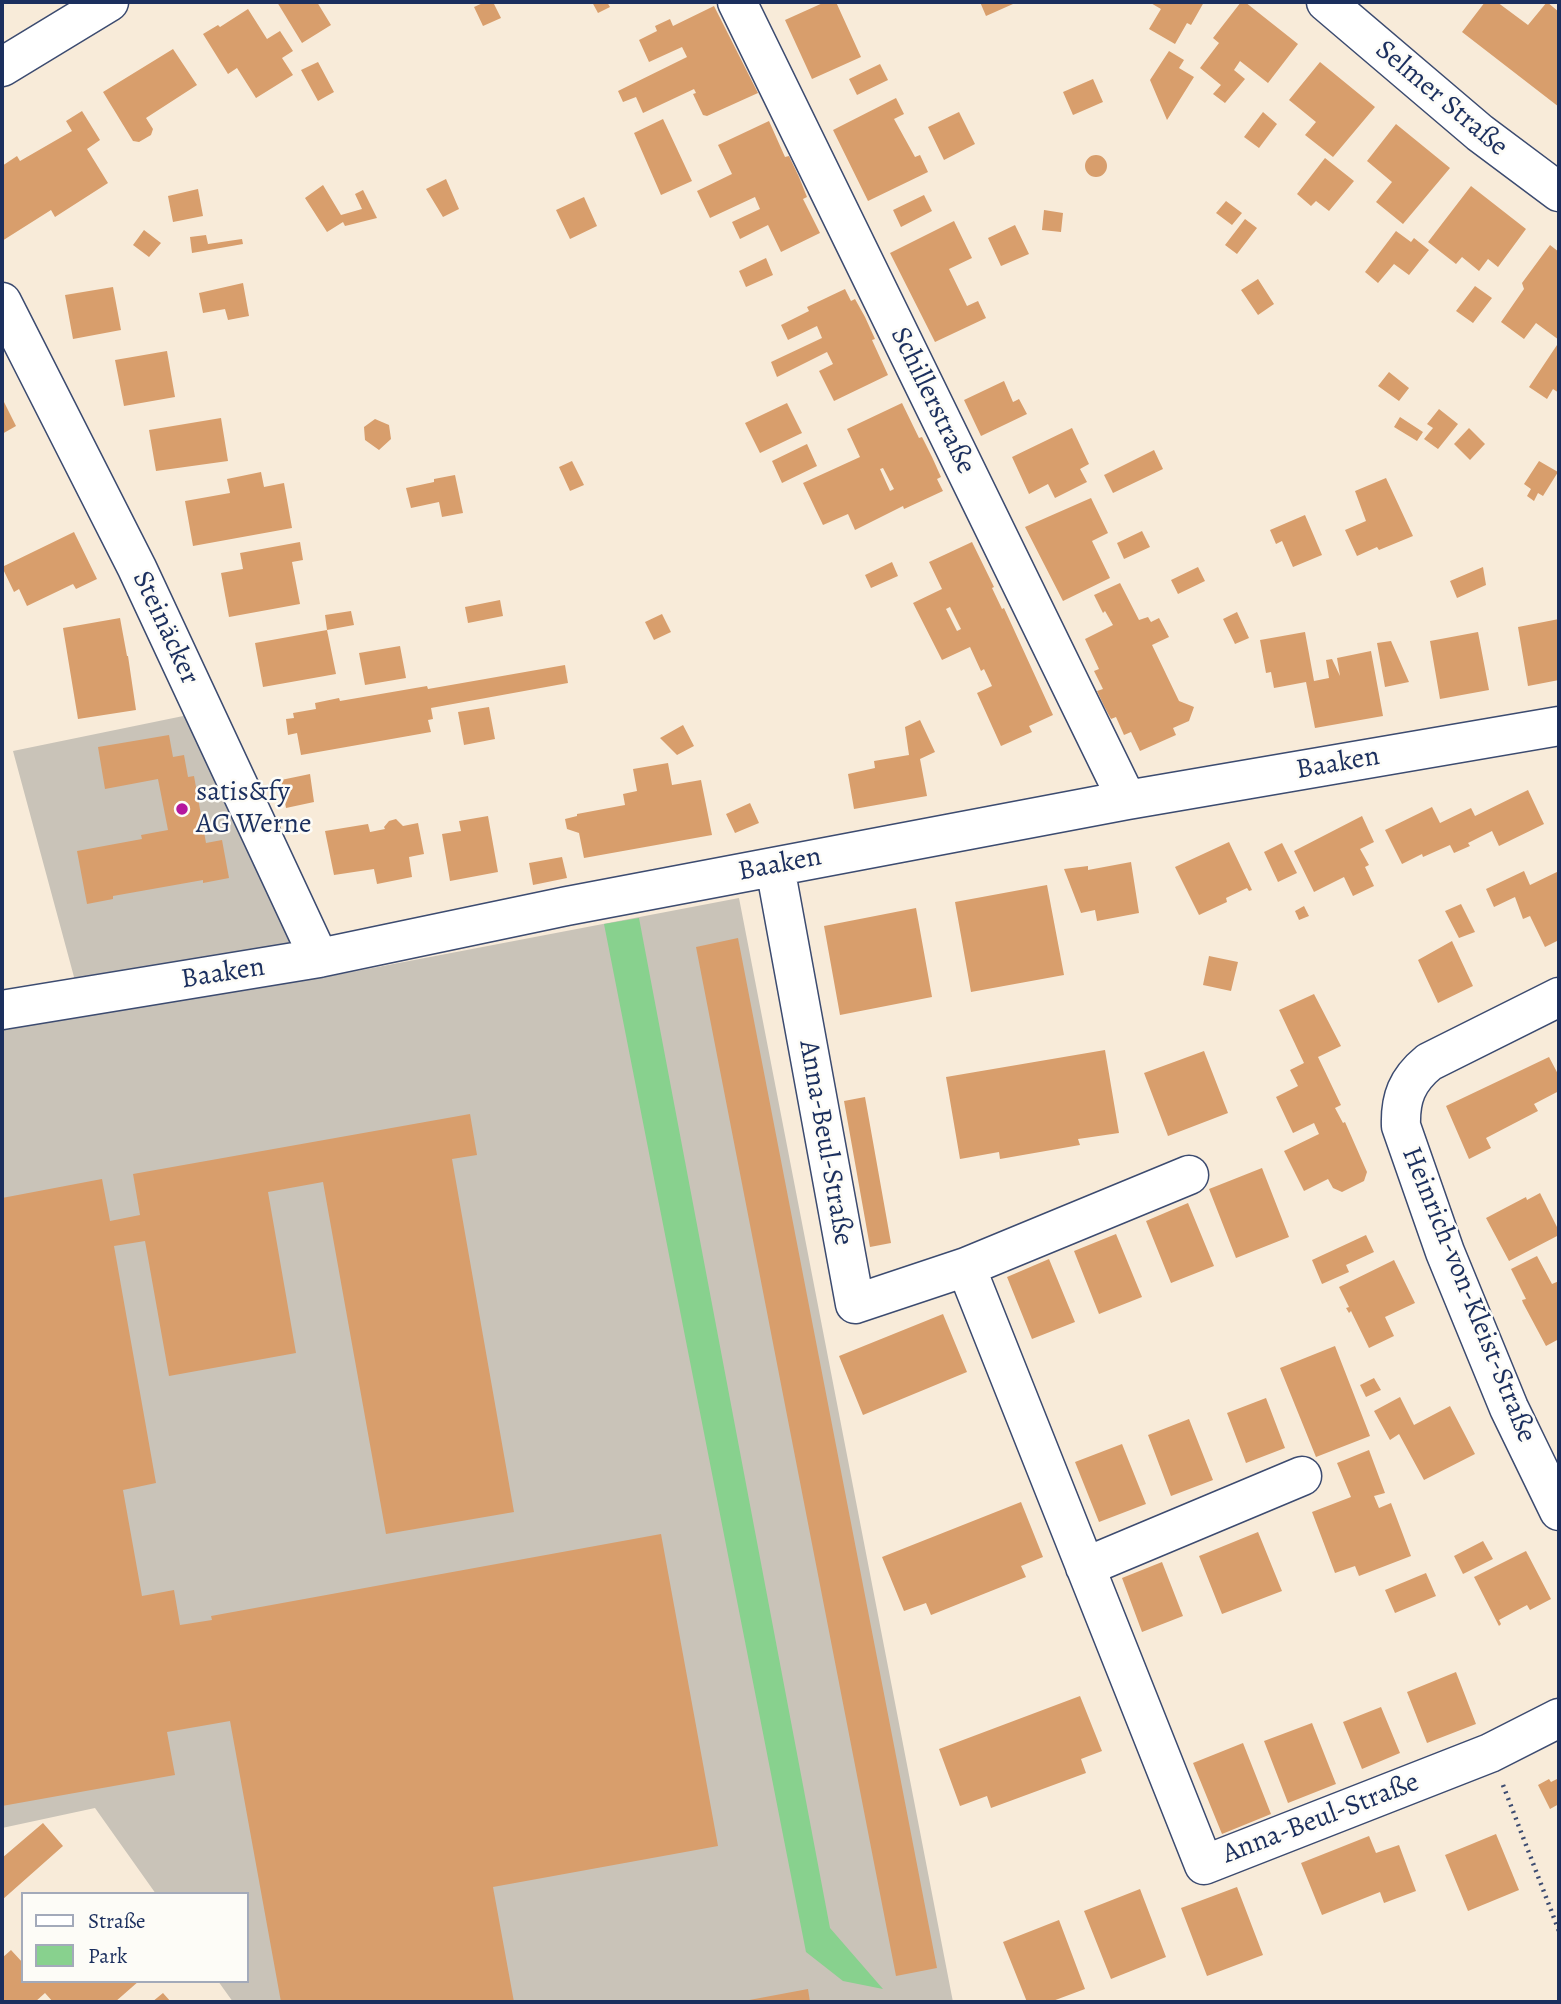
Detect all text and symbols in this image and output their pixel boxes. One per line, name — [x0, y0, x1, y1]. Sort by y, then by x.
street label: Selmer Straße — [1368, 34, 1514, 164]
street label: Schillerstraße — [882, 322, 982, 480]
street label: Steinäcker — [124, 566, 206, 690]
street label: Baaken — [1294, 740, 1382, 788]
place label: satis&fy AG Werne — [196, 776, 311, 842]
marker: satis&fy AG Werne — [174, 801, 190, 817]
street label: Baaken — [736, 840, 824, 890]
street label: Baaken — [179, 951, 267, 997]
street label: Anna-Beul-Straße — [790, 1038, 860, 1248]
street label: Heinrich-von-Kleist-Straße — [1393, 1142, 1543, 1448]
street label: Anna-Beul-Straße — [1218, 1766, 1424, 1872]
legend — [21, 1892, 248, 1983]
text: Straße — [88, 1907, 146, 1935]
text: Park — [88, 1942, 127, 1970]

